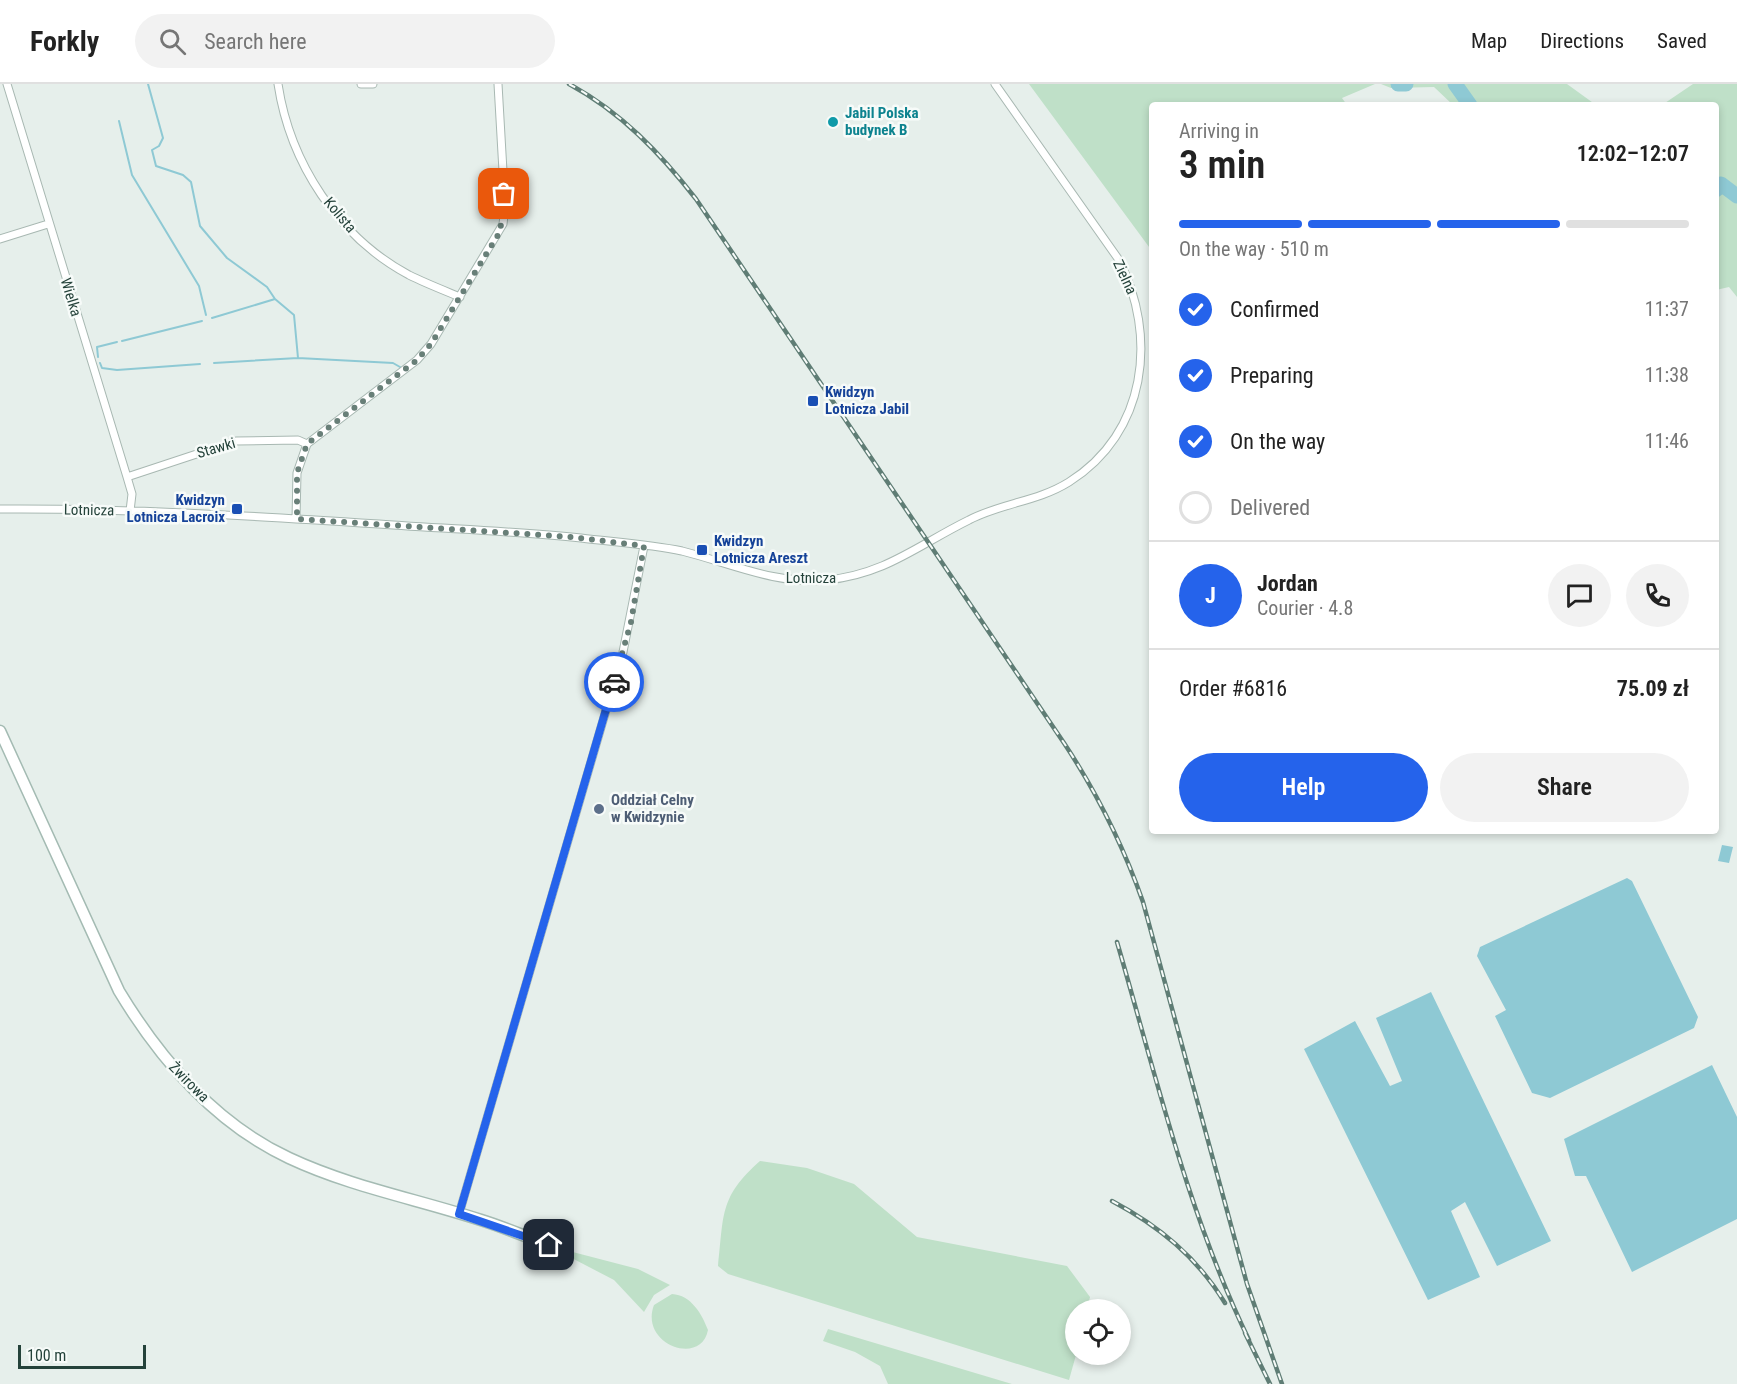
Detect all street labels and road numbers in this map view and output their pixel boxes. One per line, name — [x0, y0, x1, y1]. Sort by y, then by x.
street label: Kolista — [320, 194, 360, 236]
street label: Zielna — [1109, 257, 1141, 297]
street label: Wielka — [57, 276, 85, 318]
street label: Stawki — [195, 434, 237, 462]
street label: Lotnicza — [64, 501, 114, 519]
street label: Lotnicza — [786, 569, 836, 587]
street label: Żwirowa — [165, 1058, 213, 1106]

